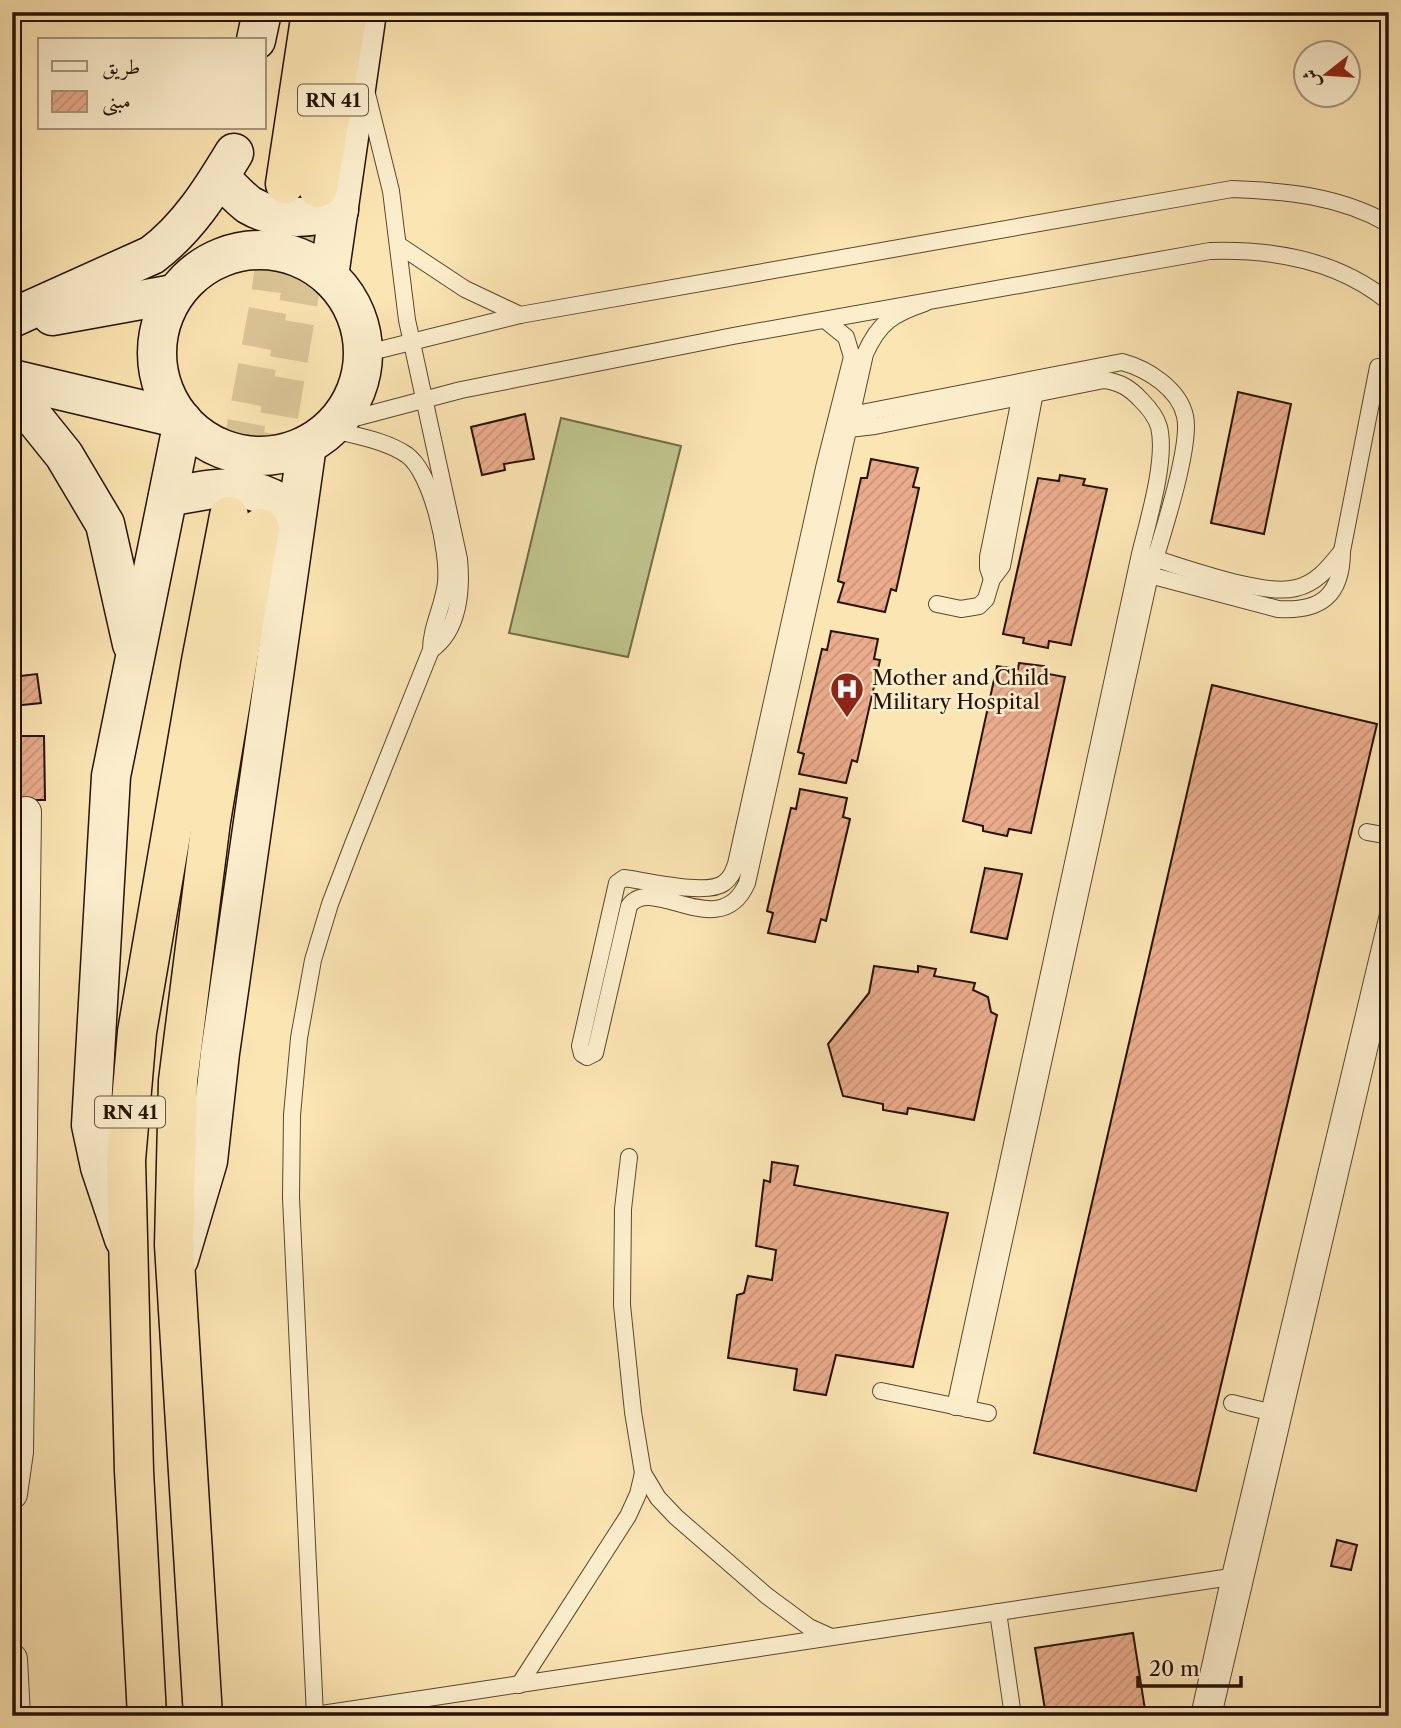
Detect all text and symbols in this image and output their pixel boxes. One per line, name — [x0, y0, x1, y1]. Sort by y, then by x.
legend — [38, 38, 266, 130]
north arrow — [1292, 38, 1362, 108]
text: طريق — [102, 54, 140, 80]
text: ش — [1297, 66, 1325, 91]
road number: RN 41 — [298, 85, 368, 116]
text: مبنى — [102, 88, 131, 116]
place label: Mother and Child Military Hospital — [872, 665, 1050, 714]
hospital icon: Mother and Child Military Hospital — [828, 670, 866, 719]
road number: RN 41 — [95, 1096, 165, 1128]
scale bar — [1138, 1644, 1242, 1688]
text: 20 m — [1149, 1656, 1200, 1681]

